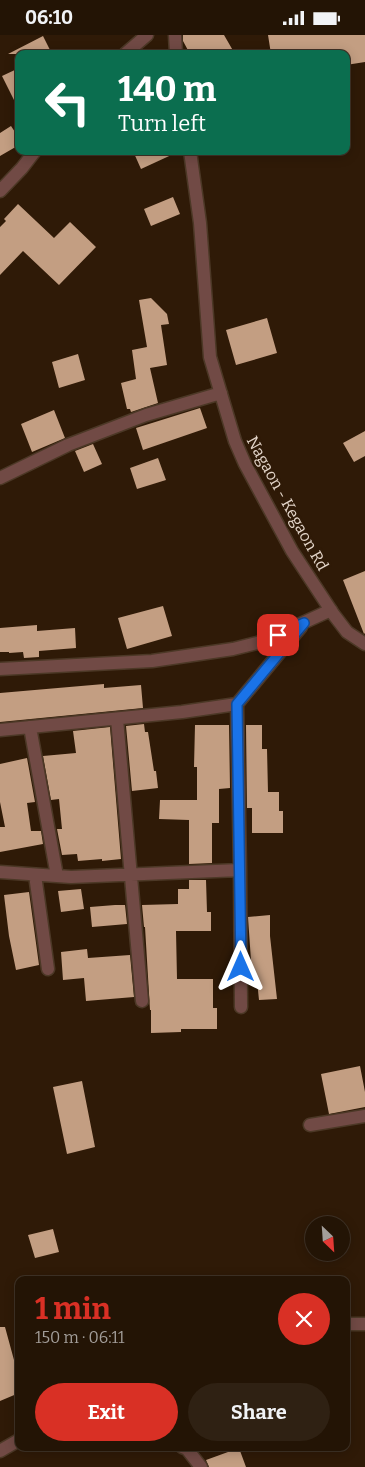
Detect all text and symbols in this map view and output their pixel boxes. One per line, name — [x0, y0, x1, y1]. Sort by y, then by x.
text: 06:10 — [25, 6, 73, 29]
text: 140 m — [118, 68, 216, 110]
icon: left — [35, 70, 100, 135]
text: Turn left — [118, 110, 206, 137]
street label: Nagaon - Kegaon Rd — [243, 433, 333, 574]
pin — [257, 614, 299, 656]
icon: arrive — [264, 621, 292, 649]
position arrow — [214, 940, 266, 992]
north arrow — [305, 1216, 350, 1261]
map controls — [305, 1216, 350, 1261]
text: 1 min — [35, 1291, 111, 1327]
button: close — [278, 1293, 330, 1345]
text: 150 m · 06:11 — [35, 1328, 125, 1347]
button: Exit — [35, 1383, 178, 1441]
button: Share — [188, 1383, 330, 1441]

